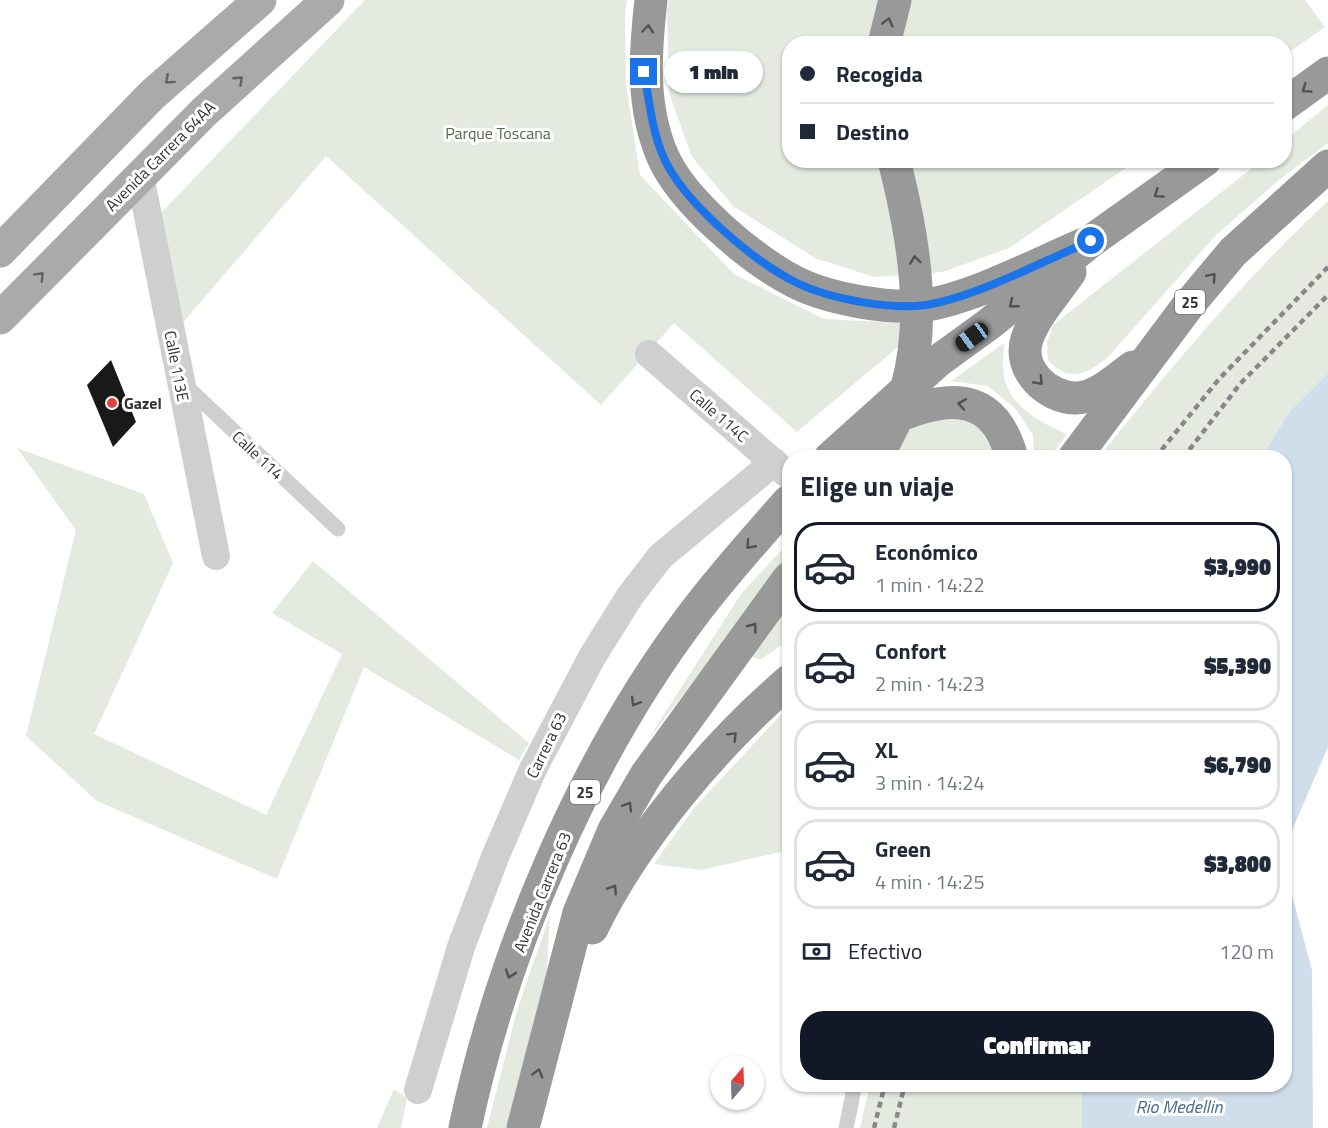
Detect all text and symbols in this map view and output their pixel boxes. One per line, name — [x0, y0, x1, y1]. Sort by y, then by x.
one-way arrow — [881, 17, 894, 27]
one-way arrow — [641, 25, 654, 34]
callout: 1 min — [665, 51, 764, 93]
text: 1 min — [689, 56, 738, 87]
text: Recogida — [836, 57, 923, 91]
route end — [630, 58, 657, 85]
one-way arrow — [165, 73, 176, 84]
one-way arrow — [232, 76, 242, 87]
one-way arrow — [1302, 82, 1313, 93]
street label: Avenida Carrera 64AA — [100, 95, 221, 216]
text: Destino — [836, 115, 909, 149]
park label: Parque Toscana — [445, 121, 551, 145]
one-way arrow — [1153, 187, 1164, 198]
route start — [1077, 227, 1104, 254]
one-way arrow — [909, 256, 921, 265]
one-way arrow — [33, 272, 44, 282]
one-way arrow — [1205, 274, 1216, 284]
road number: 25 — [1175, 290, 1205, 314]
one-way arrow — [1009, 297, 1020, 308]
car — [952, 319, 992, 355]
street label: Calle 113E — [158, 329, 196, 403]
one-way arrow — [1032, 374, 1043, 384]
street label: Calle 114C — [684, 383, 754, 448]
place label: Gazel — [124, 391, 162, 415]
marker: Gazel — [105, 396, 119, 410]
one-way arrow — [957, 398, 967, 411]
street label: Calle 114 — [227, 425, 289, 485]
text: Elige un viaje — [800, 465, 954, 506]
text: Económico — [875, 535, 978, 569]
one-way arrow — [746, 538, 757, 548]
icon: car — [803, 540, 857, 594]
text: $3,990 — [1204, 550, 1271, 584]
text: 1 min · 14:22 — [875, 569, 985, 600]
one-way arrow — [746, 622, 757, 633]
text: Confort — [875, 634, 946, 668]
icon: car — [803, 639, 857, 693]
text: $5,390 — [1204, 649, 1271, 683]
text: 2 min · 14:23 — [875, 668, 985, 699]
one-way arrow — [630, 696, 642, 706]
street label: Carrera 63 — [520, 708, 572, 782]
one-way arrow — [725, 732, 736, 743]
text: XL — [875, 733, 898, 767]
icon: car — [803, 738, 857, 792]
text: $6,790 — [1204, 748, 1271, 782]
text: 3 min · 14:24 — [875, 767, 985, 798]
road number: 25 — [570, 780, 600, 804]
one-way arrow — [621, 801, 632, 812]
street label: Avenida Carrera 63 — [507, 828, 577, 956]
text: Green — [875, 832, 931, 866]
icon: car — [803, 837, 857, 891]
text: $3,800 — [1204, 847, 1271, 881]
text: 4 min · 14:25 — [875, 866, 985, 897]
one-way arrow — [605, 884, 616, 895]
text: Efectivo — [848, 934, 922, 968]
icon: cash — [800, 935, 833, 968]
text: 120 m — [1219, 936, 1274, 967]
one-way arrow — [504, 968, 517, 979]
button: Confirmar — [800, 1011, 1274, 1080]
north arrow — [710, 1056, 764, 1110]
map controls — [710, 1056, 764, 1110]
one-way arrow — [531, 1068, 543, 1079]
water label: Rio Medellin — [1136, 1093, 1223, 1120]

